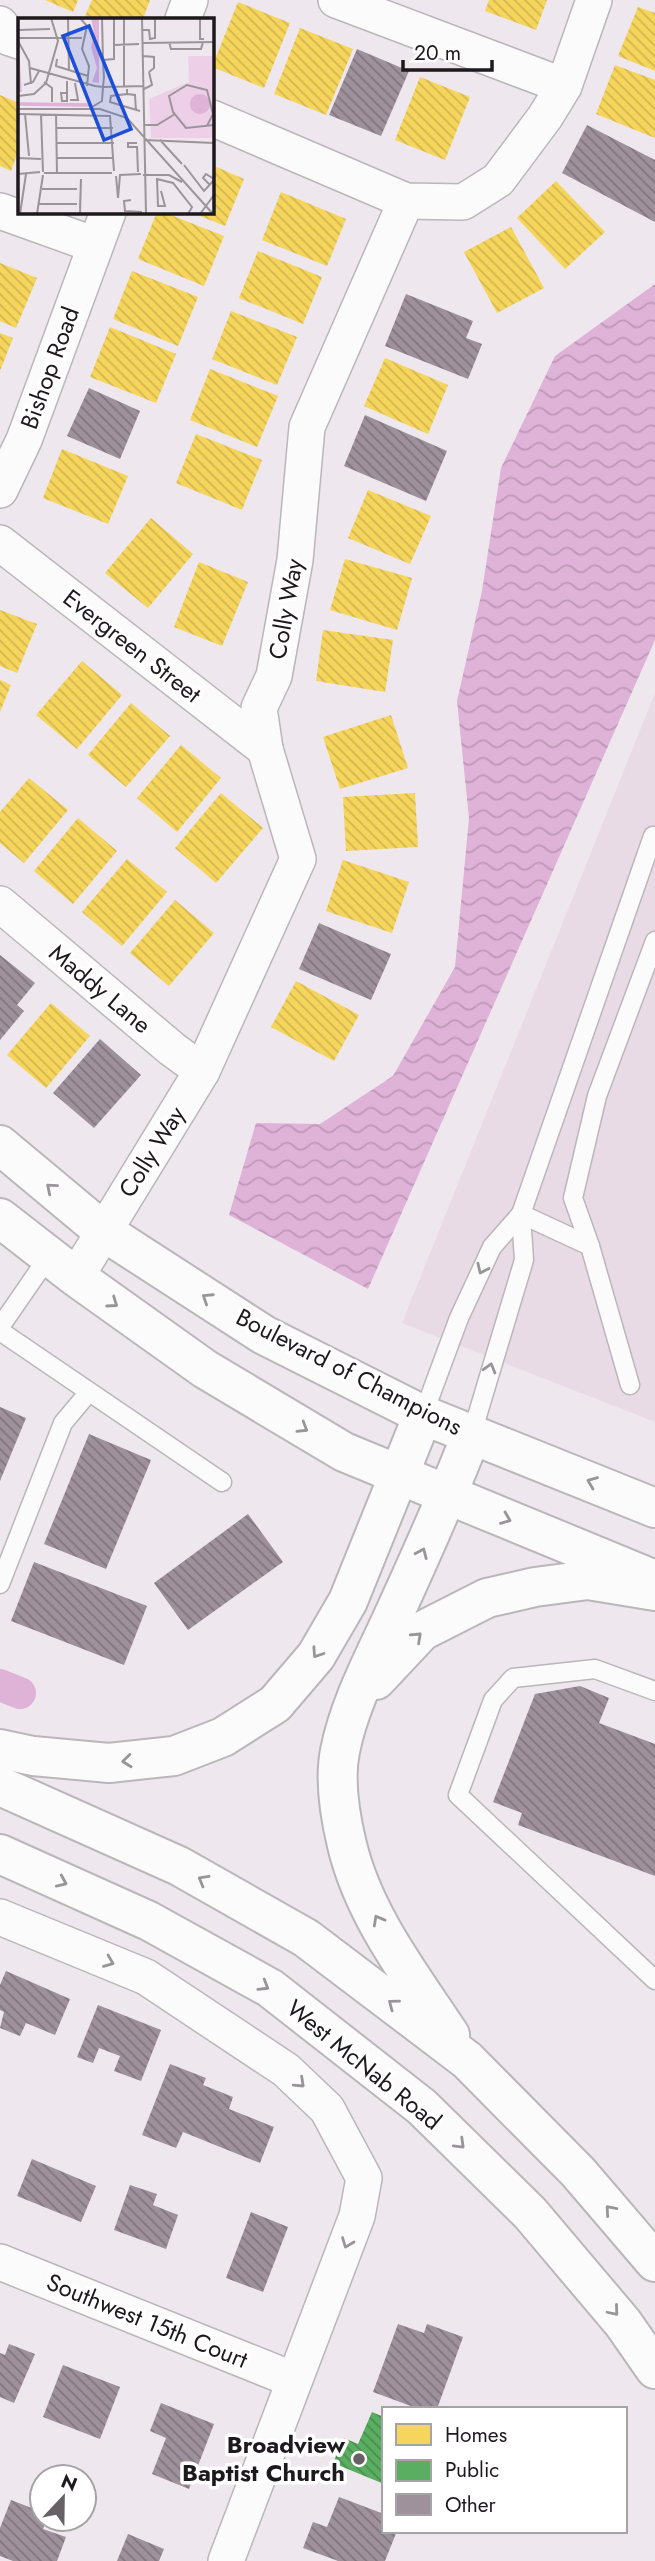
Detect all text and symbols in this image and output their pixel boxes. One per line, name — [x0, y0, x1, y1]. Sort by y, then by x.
inset map — [18, 18, 214, 214]
scale bar — [403, 28, 492, 72]
text: 20 m — [414, 38, 461, 68]
street label: Bishop Road — [11, 302, 88, 434]
street label: Colly Way — [259, 555, 312, 662]
street label: Evergreen Street — [56, 580, 209, 711]
street label: Maddy Lane — [42, 936, 159, 1042]
street label: Colly Way — [110, 1099, 194, 1204]
one-way arrow — [47, 1184, 60, 1196]
one-way arrow — [476, 1262, 490, 1274]
one-way arrow — [201, 1293, 214, 1306]
one-way arrow — [105, 1295, 118, 1308]
street label: Boulevard of Champions — [230, 1299, 468, 1444]
one-way arrow — [482, 1362, 497, 1374]
one-way arrow — [296, 1419, 309, 1432]
one-way arrow — [586, 1477, 598, 1491]
one-way arrow — [499, 1511, 511, 1525]
one-way arrow — [414, 1548, 428, 1560]
one-way arrow — [409, 1633, 422, 1646]
one-way arrow — [312, 1645, 325, 1658]
one-way arrow — [121, 1754, 133, 1769]
one-way arrow — [55, 1874, 67, 1888]
one-way arrow — [198, 1875, 210, 1888]
one-way arrow — [373, 1915, 386, 1927]
one-way arrow — [102, 1953, 114, 1967]
one-way arrow — [257, 1978, 270, 1991]
street label: West McNab Road — [279, 1991, 449, 2138]
one-way arrow — [388, 2000, 401, 2013]
one-way arrow — [292, 2075, 305, 2087]
one-way arrow — [452, 2136, 465, 2149]
one-way arrow — [606, 2206, 618, 2219]
one-way arrow — [341, 2237, 355, 2249]
street label: Southwest 15th Court — [41, 2264, 253, 2377]
one-way arrow — [606, 2303, 618, 2316]
legend — [382, 2407, 627, 2533]
text: Homes — [445, 2420, 507, 2450]
place label: Broadview Baptist Church — [182, 2427, 346, 2490]
marker: Broadview Baptist Church — [351, 2451, 367, 2467]
text: Public — [445, 2455, 499, 2485]
north arrow — [28, 2463, 98, 2533]
text: N — [57, 2467, 81, 2498]
text: Other — [445, 2490, 496, 2520]

